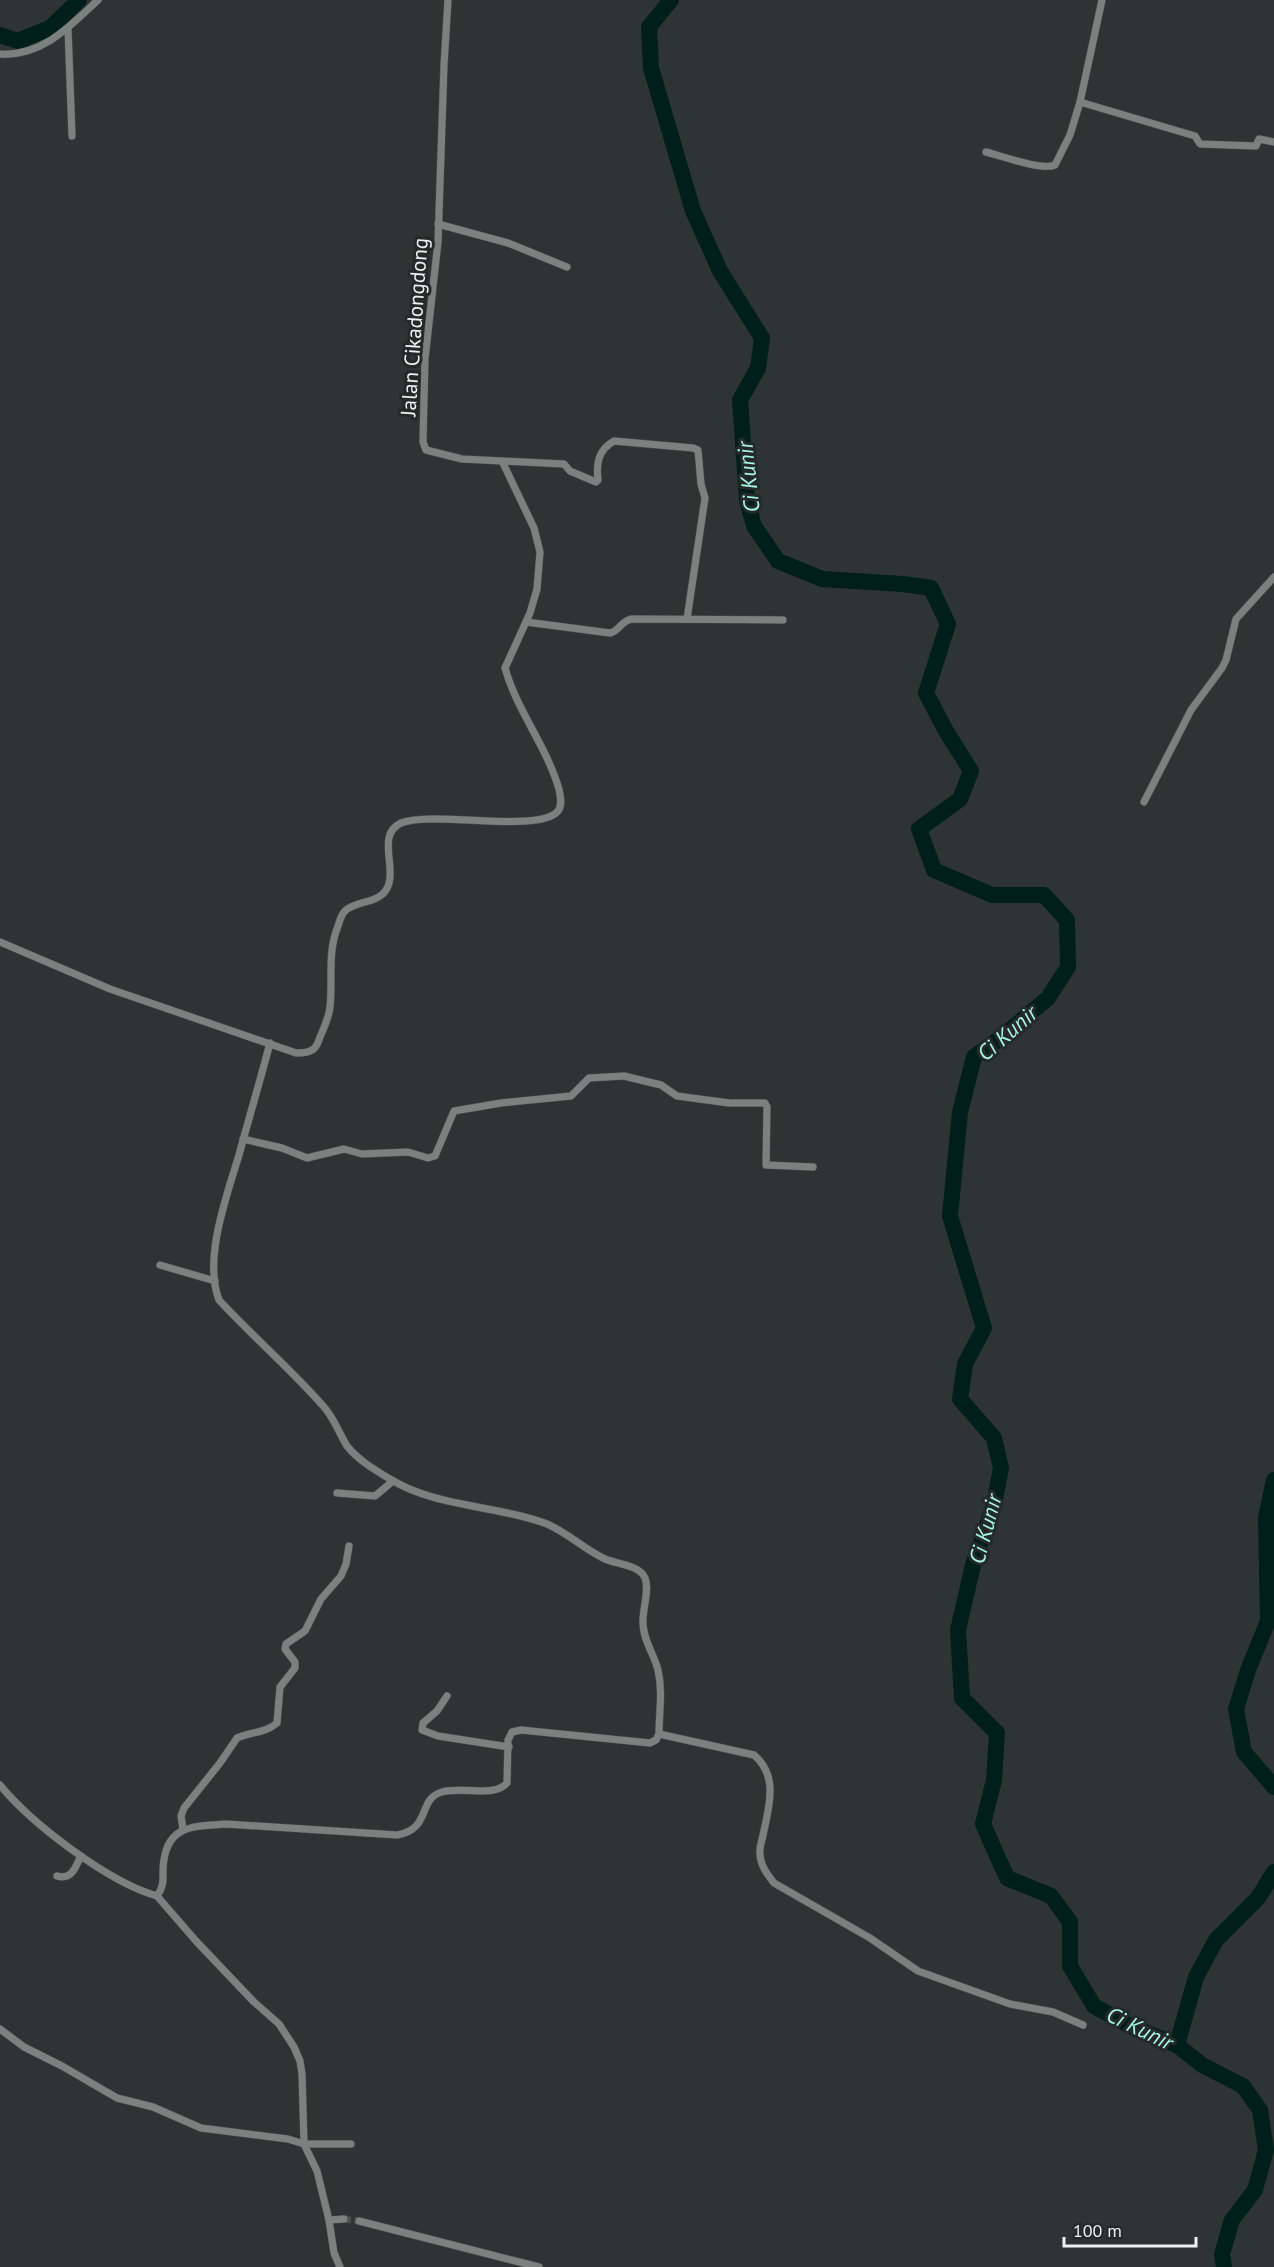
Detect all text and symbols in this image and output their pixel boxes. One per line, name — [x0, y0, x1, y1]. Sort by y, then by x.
street label: Jalan Cikadongdong — [394, 237, 434, 418]
water label: Ci Kunir — [730, 439, 766, 514]
water label: Ci Kunir — [971, 998, 1044, 1067]
water label: Ci Kunir — [962, 1489, 1008, 1567]
water label: Ci Kunir — [1102, 2000, 1180, 2057]
scale bar — [1064, 2210, 1196, 2248]
text: 100 m — [1073, 2219, 1122, 2242]

